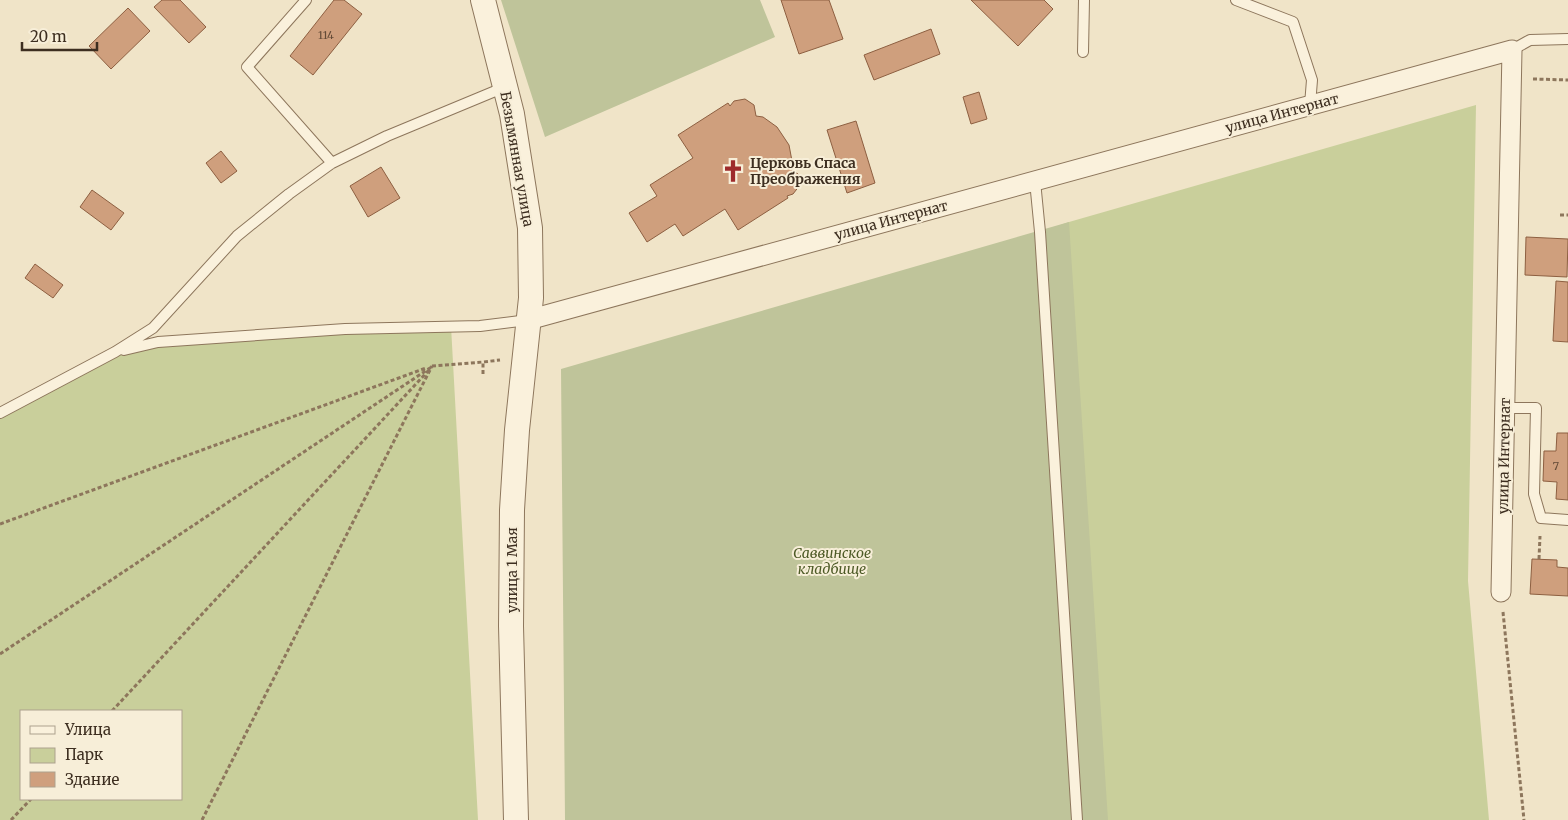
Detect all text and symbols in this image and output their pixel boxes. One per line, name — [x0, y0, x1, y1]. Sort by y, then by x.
scale bar — [22, 20, 98, 52]
text: 20 m — [30, 27, 67, 46]
house number: 114 — [318, 28, 334, 42]
street label: улица Интернат — [1223, 89, 1341, 137]
street label: Безымянная улица — [496, 90, 538, 229]
place label: Церковь Спаса Преображения — [750, 154, 861, 188]
church icon: Церковь Спаса Преображения — [720, 158, 746, 184]
street label: улица Интернат — [832, 196, 950, 244]
street label: улица Интернат — [1494, 397, 1514, 514]
house number: 7 — [1553, 459, 1559, 473]
street label: улица 1 Мая — [503, 527, 521, 613]
park label: Саввинское кладбище — [793, 544, 871, 578]
legend — [20, 710, 182, 800]
text: Улица — [64, 720, 111, 739]
text: Парк — [65, 745, 104, 764]
text: Здание — [65, 770, 119, 789]

